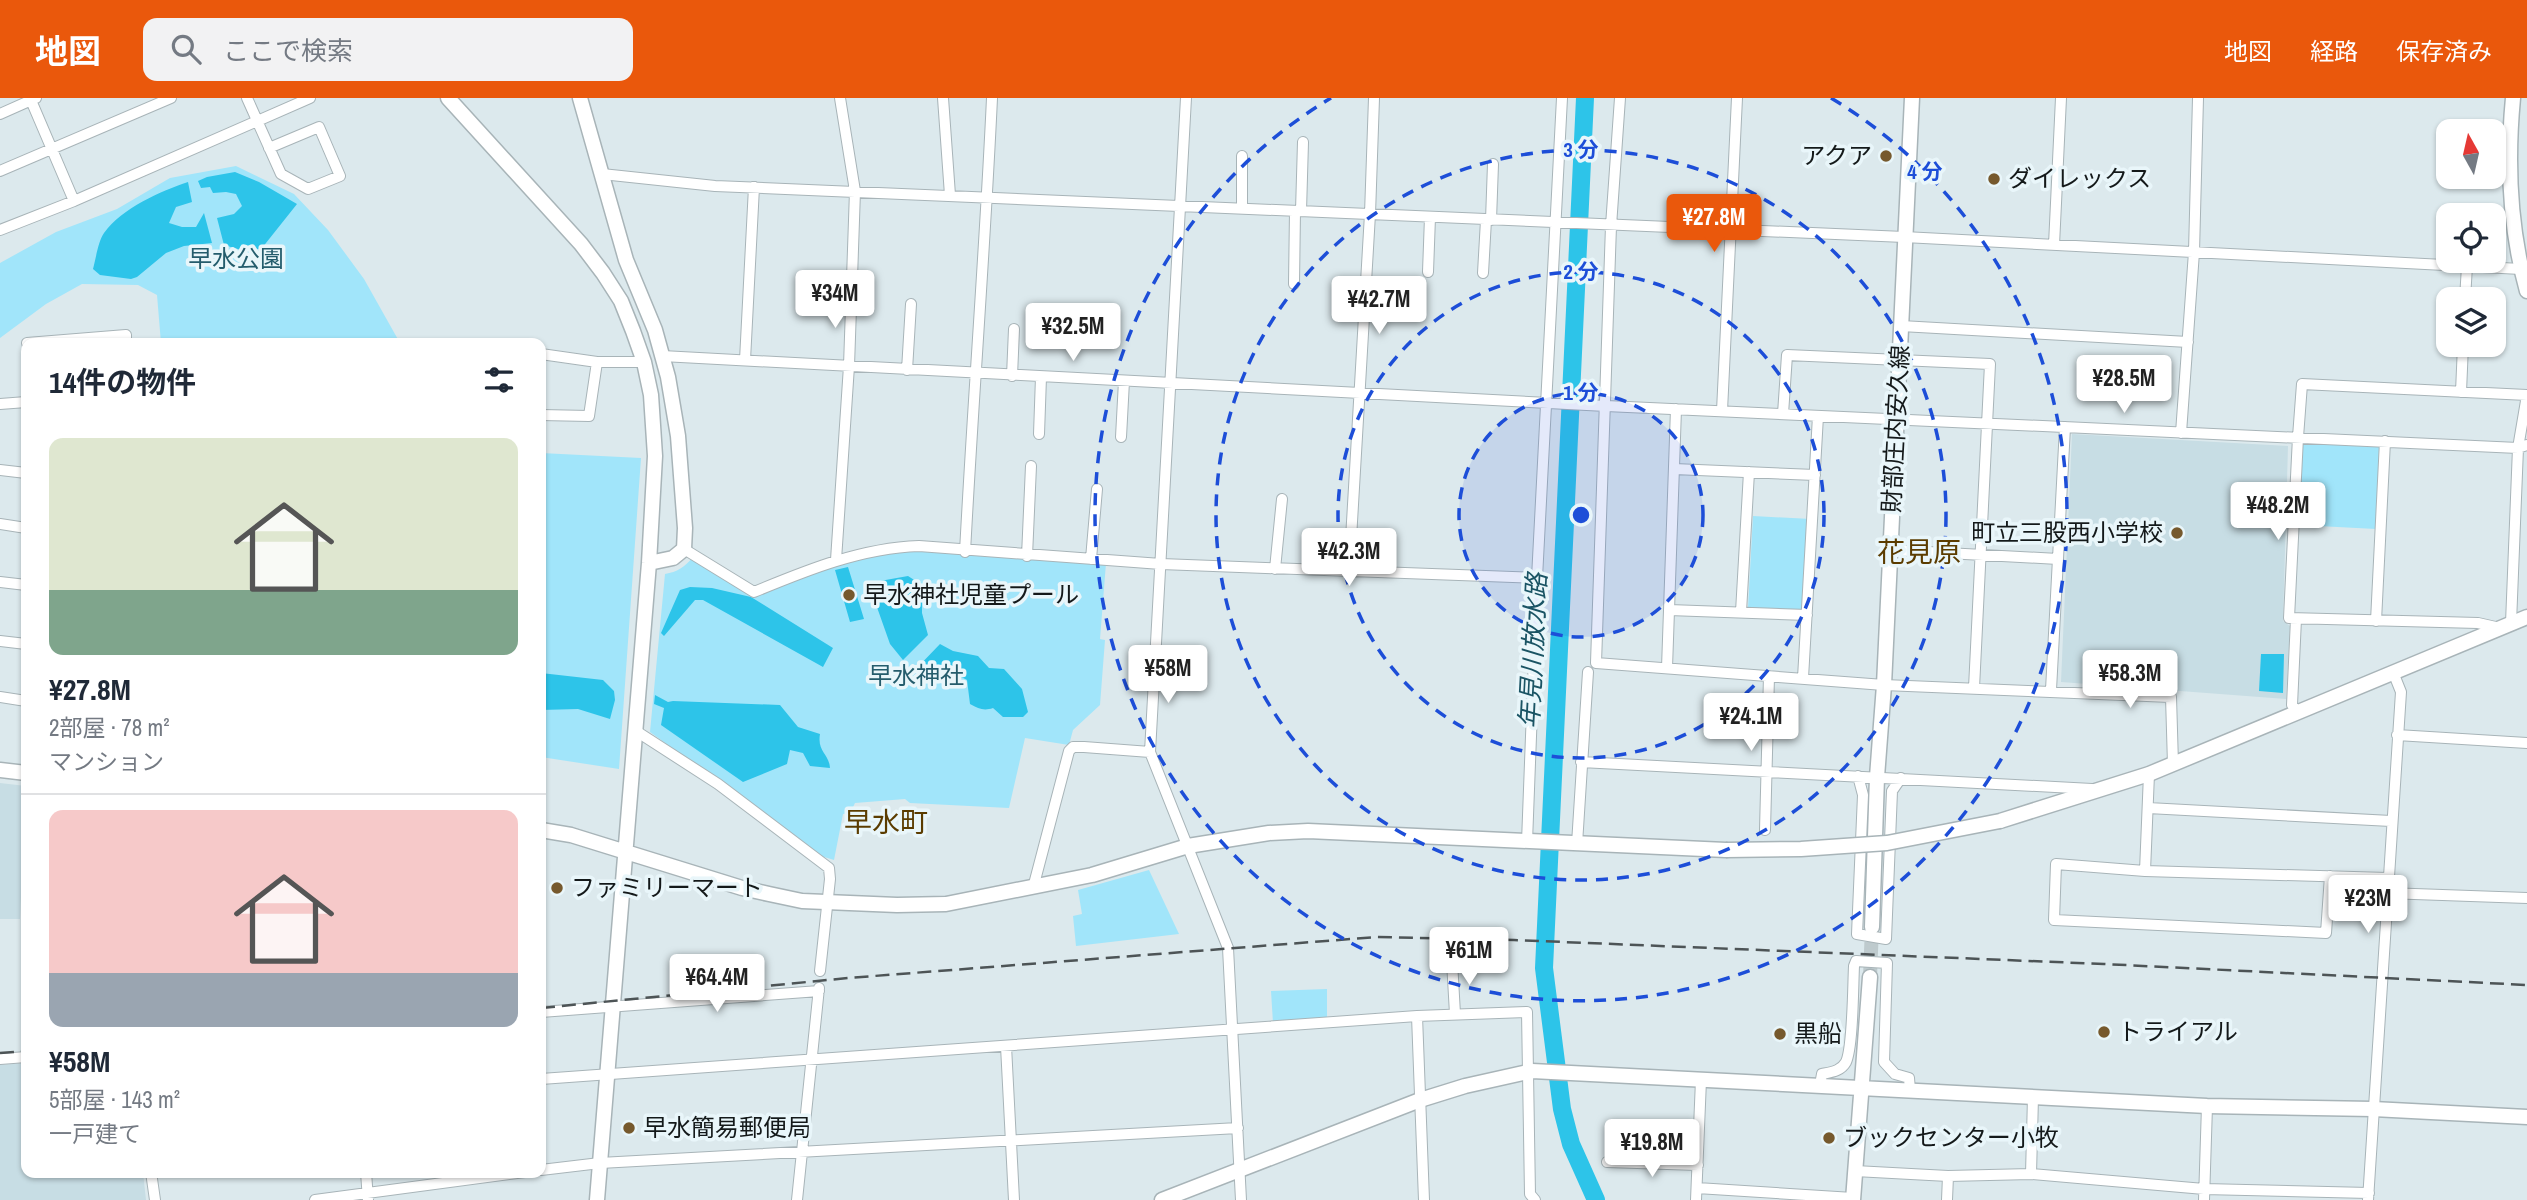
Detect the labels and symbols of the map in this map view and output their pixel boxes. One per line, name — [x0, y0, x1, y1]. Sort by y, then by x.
north arrow — [2436, 119, 2506, 189]
text: 3 分 — [1563, 135, 1599, 164]
place label: アクア — [1801, 139, 1872, 171]
marker: アクア — [1878, 148, 1894, 164]
text: 4 分 — [1907, 157, 1943, 186]
place label: ダイレックス — [2008, 162, 2151, 194]
marker: ダイレックス — [1986, 171, 2002, 187]
pin: ¥27.8M — [1657, 194, 1771, 254]
park label: 早水公園 — [188, 242, 284, 274]
text: 2 分 — [1563, 257, 1599, 286]
pin: ¥34M — [794, 271, 876, 330]
pin: ¥42.7M — [1322, 276, 1436, 336]
pin: ¥32.5M — [1016, 303, 1130, 363]
street label: 財部庄内安久線 — [1875, 344, 1915, 514]
pin: ¥28.5M — [2067, 356, 2181, 415]
text: 1 分 — [1563, 378, 1599, 407]
pin: ¥48.2M — [2221, 482, 2335, 542]
centre of rings — [1569, 503, 1593, 527]
place label: 町立三股西小学校 — [1971, 516, 2163, 548]
marker: 町立三股西小学校 — [2169, 525, 2185, 541]
pin: ¥42.3M — [1292, 528, 1406, 588]
district label: 花見原 — [1877, 533, 1961, 571]
water label: 年見川放水路 — [1511, 570, 1554, 730]
place label: 早水神社児童プール — [863, 578, 1079, 610]
marker: 早水神社児童プール — [841, 587, 857, 603]
pin: ¥58M — [1127, 646, 1209, 705]
pin: ¥58.3M — [2073, 650, 2187, 710]
park label: 早水神社 — [868, 659, 964, 691]
pin: ¥24.1M — [1694, 694, 1808, 753]
district label: 早水町 — [844, 803, 928, 841]
place label: ファミリーマート — [571, 871, 763, 903]
pin: ¥23M — [2327, 876, 2409, 935]
marker: ファミリーマート — [549, 880, 565, 896]
pin: ¥61M — [1428, 928, 1510, 987]
pin: ¥64.4M — [660, 954, 774, 1014]
place label: トライアル — [2118, 1015, 2238, 1047]
place label: 黒船 — [1794, 1017, 1842, 1049]
marker: トライアル — [2096, 1024, 2112, 1040]
marker: 黒船 — [1772, 1026, 1788, 1042]
place label: 早水簡易郵便局 — [643, 1111, 811, 1143]
pin: ¥19.8M — [1595, 1119, 1709, 1179]
marker: 早水簡易郵便局 — [621, 1120, 637, 1136]
place label: ブックセンター小牧 — [1843, 1121, 2059, 1153]
marker: ブックセンター小牧 — [1821, 1130, 1837, 1146]

